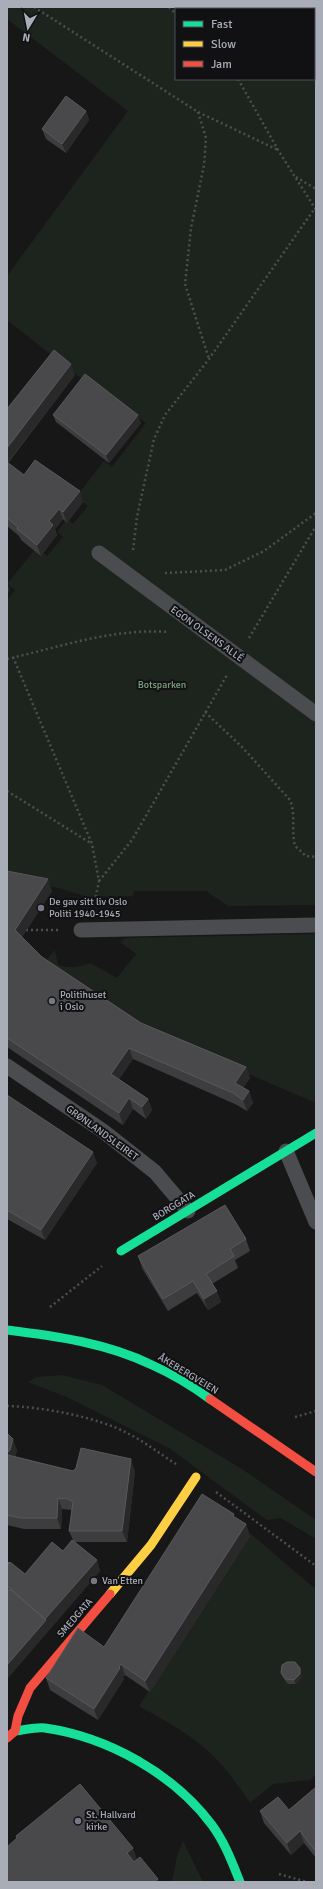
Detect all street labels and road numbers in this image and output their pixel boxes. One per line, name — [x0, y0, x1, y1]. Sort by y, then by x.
street label: EGON OLSENS ALLÉ — [168, 603, 247, 665]
street label: GRØNLANDSLEIRET — [64, 1103, 140, 1163]
street label: BORGGATA — [151, 1189, 197, 1223]
street label: ÅKEBERGVEIEN — [156, 1351, 220, 1397]
street label: SMEDGATA — [55, 1596, 95, 1640]

